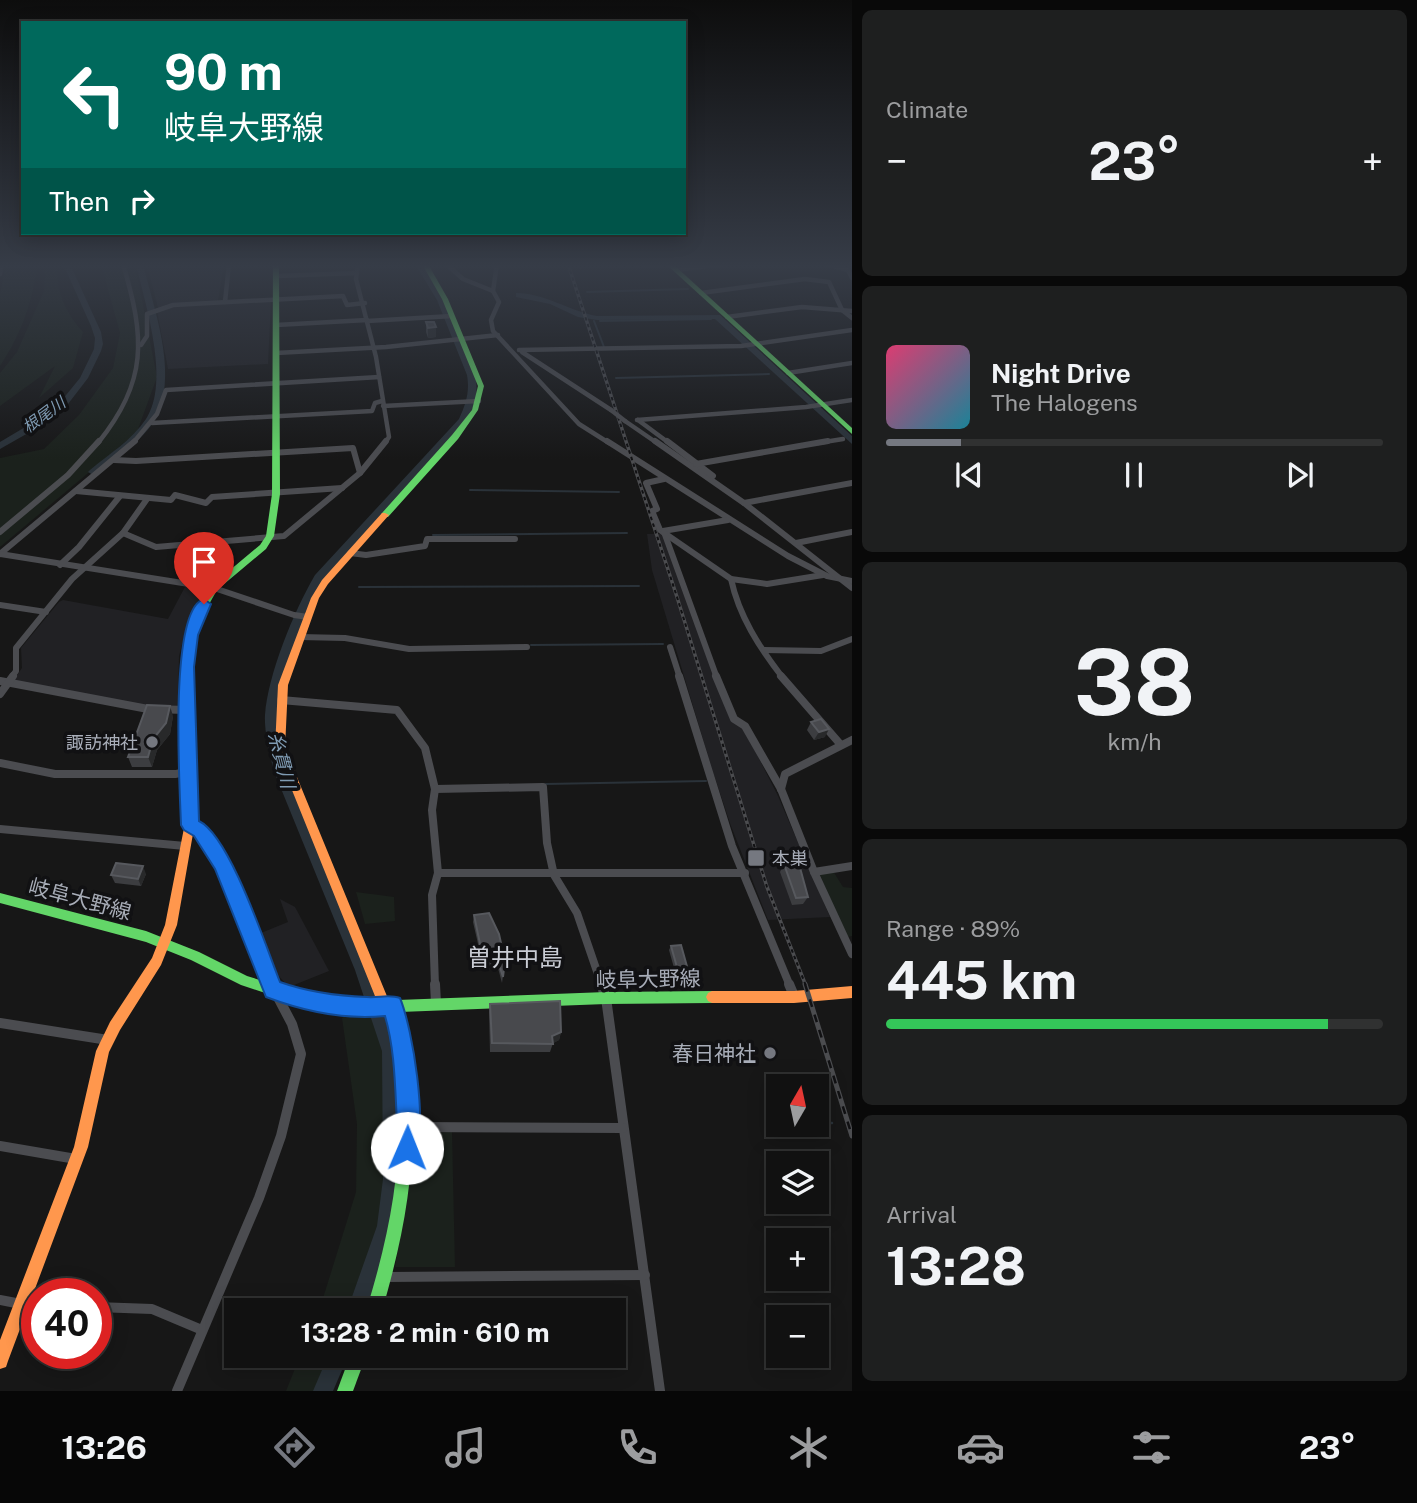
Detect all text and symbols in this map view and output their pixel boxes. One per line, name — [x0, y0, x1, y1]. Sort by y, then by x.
text: 90 m — [164, 43, 283, 101]
icon: left — [49, 49, 140, 140]
text: Climate — [886, 96, 968, 123]
text: 岐阜大野線 — [164, 109, 324, 146]
text: 23° — [1088, 131, 1181, 192]
text: − — [886, 139, 907, 184]
text: + — [1362, 139, 1383, 184]
icon: right — [123, 182, 161, 220]
text: Then — [49, 186, 109, 217]
text: Night Drive — [991, 358, 1131, 389]
text: The Halogens — [991, 389, 1138, 416]
water label: 根尾川 — [19, 392, 71, 437]
icon: previous — [950, 456, 988, 494]
icon: pause — [1115, 456, 1153, 494]
icon: next — [1281, 456, 1319, 494]
pin — [174, 532, 234, 604]
icon: arrive — [185, 543, 223, 581]
text: 38 — [1074, 629, 1195, 735]
text: km/h — [1107, 728, 1162, 755]
water label: 糸貫川 — [264, 730, 300, 792]
place label: 諏訪神社 — [66, 732, 138, 753]
marker: 諏訪神社 — [144, 734, 160, 750]
marker: 本巣 — [746, 848, 766, 868]
place label: 本巣 — [772, 848, 808, 869]
street label: 岐阜大野線 — [26, 873, 134, 925]
text: Range · 89% — [886, 915, 1020, 942]
district label: 曽井中島 — [467, 943, 563, 971]
text: 445 km — [886, 950, 1077, 1011]
street label: 岐阜大野線 — [595, 966, 701, 992]
place label: 春日神社 — [672, 1041, 756, 1066]
marker: 春日神社 — [762, 1045, 778, 1061]
north arrow — [766, 1074, 830, 1138]
map controls — [766, 1074, 829, 1368]
position arrow — [370, 1111, 444, 1185]
button: layers — [766, 1151, 829, 1214]
text: Arrival — [886, 1201, 957, 1228]
button: + — [766, 1228, 829, 1291]
text: 13:28 — [886, 1236, 1026, 1297]
speed limit sign: 40 — [21, 1278, 112, 1369]
button: − — [766, 1305, 829, 1368]
text: 13:28 · 2 min · 610 m — [301, 1317, 549, 1348]
icon: directions — [270, 1423, 319, 1472]
icon: music — [441, 1423, 490, 1472]
icon: phone — [613, 1423, 662, 1472]
icon: climate — [784, 1423, 833, 1472]
icon: car — [956, 1423, 1005, 1472]
icon: filters — [1127, 1423, 1176, 1472]
text: 13:26 — [61, 1429, 147, 1466]
text: 23° — [1299, 1429, 1356, 1466]

